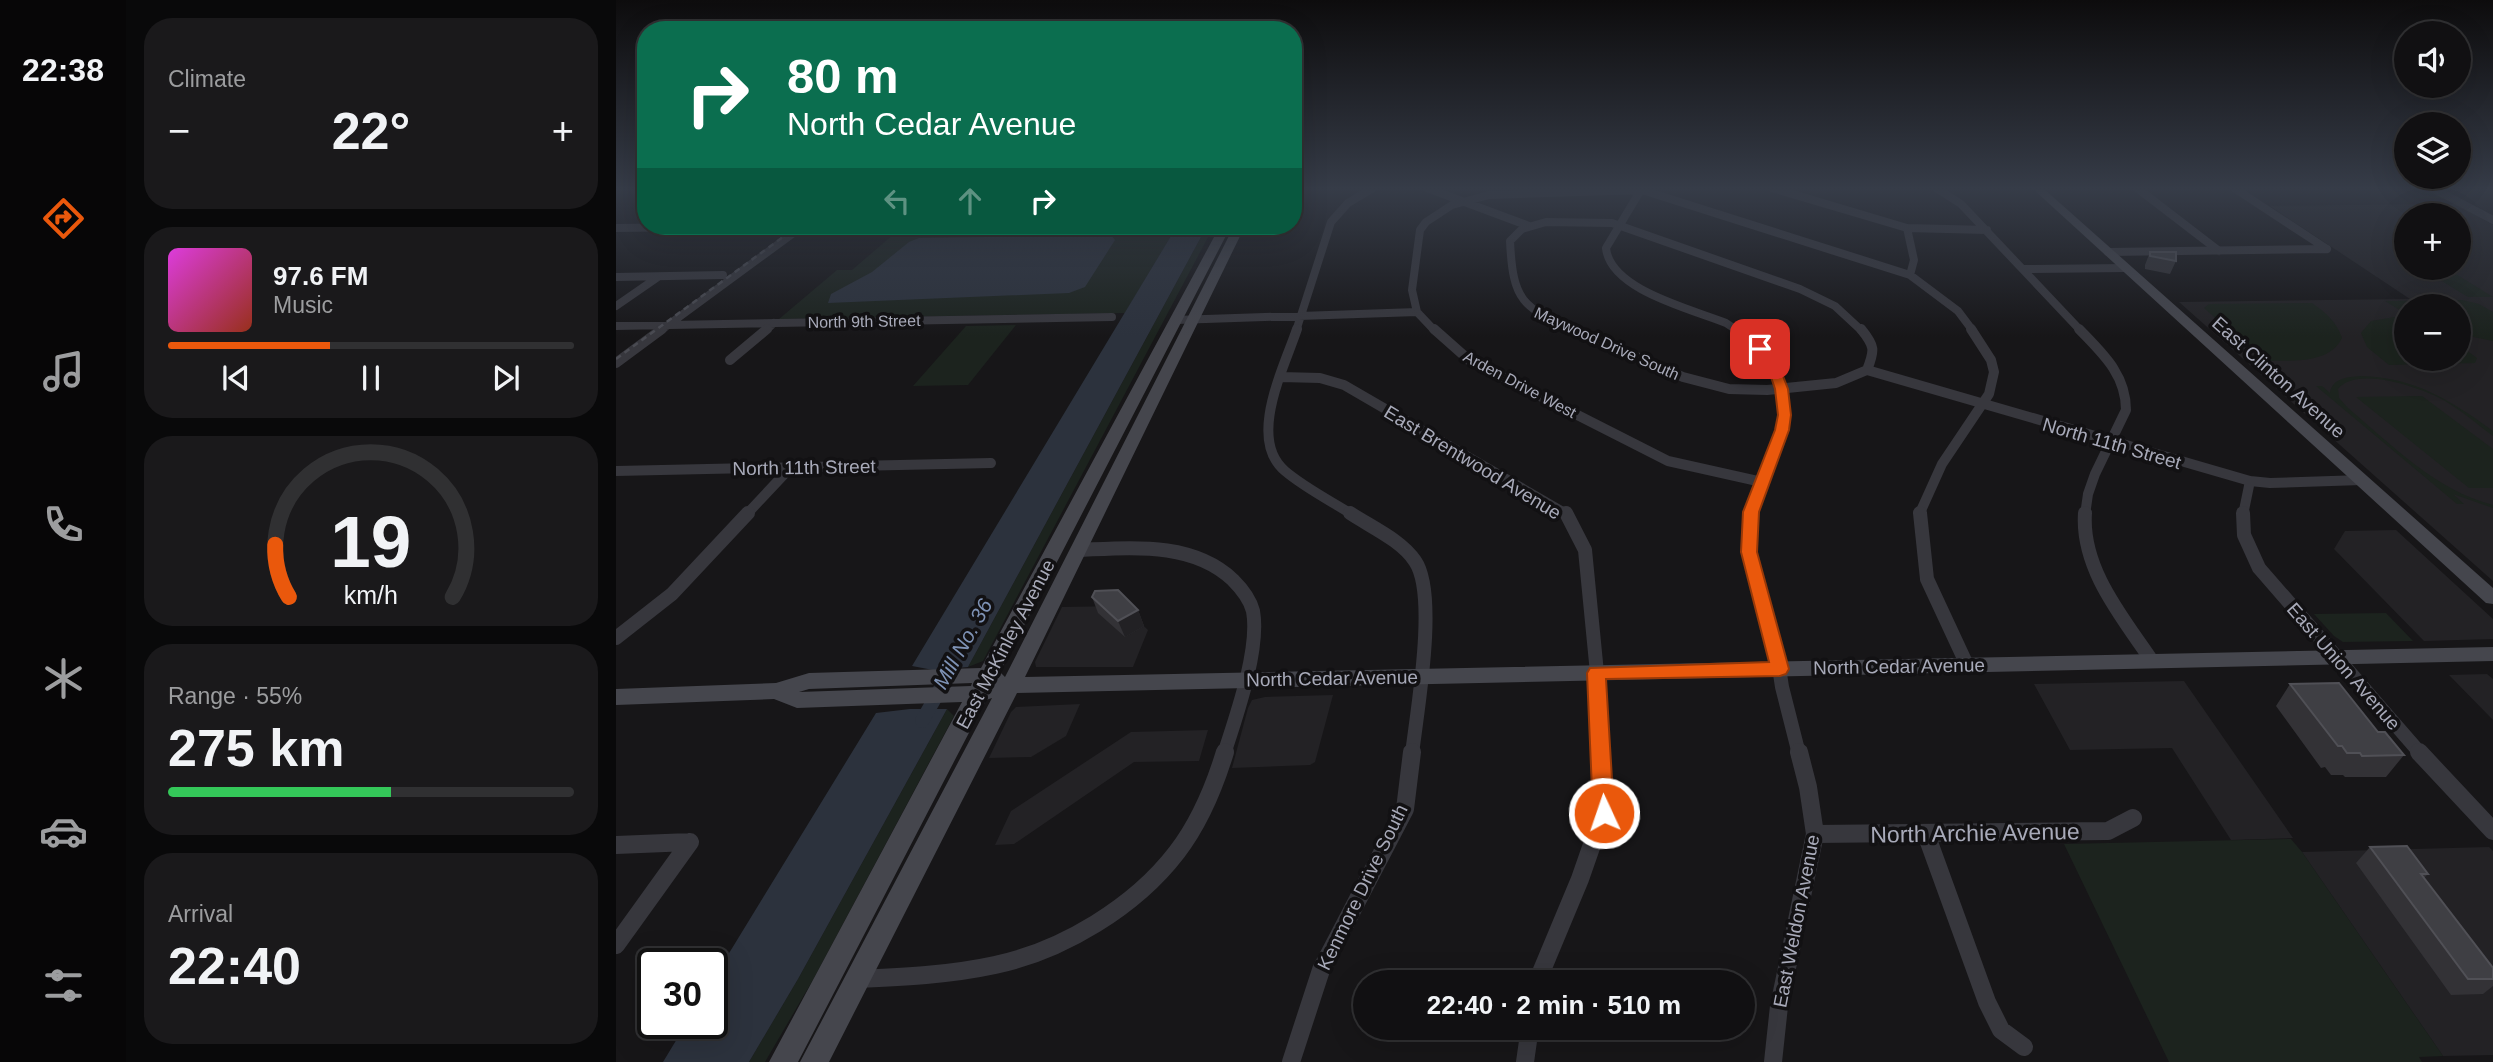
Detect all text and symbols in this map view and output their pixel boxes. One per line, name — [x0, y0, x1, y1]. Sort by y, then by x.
map controls — [2394, 21, 2471, 371]
button: sound — [2394, 21, 2471, 98]
icon: right — [672, 49, 763, 140]
text: 80 m — [787, 49, 899, 103]
text: 22:38 — [22, 52, 104, 88]
text: Climate — [168, 66, 246, 92]
text: 22° — [332, 102, 410, 160]
text: North Cedar Avenue — [787, 106, 1076, 142]
text: − — [168, 110, 190, 152]
text: + — [552, 110, 574, 152]
button: layers — [2394, 112, 2471, 189]
icon: left — [878, 182, 916, 220]
icon: ahead — [951, 182, 989, 220]
icon: right — [1024, 182, 1062, 220]
icon: directions — [39, 194, 88, 243]
button: + — [2394, 203, 2471, 280]
text: 97.6 FM — [273, 261, 368, 291]
text: Music — [273, 292, 333, 318]
button: − — [2394, 294, 2471, 371]
street label: Maywood Drive South — [1532, 304, 1682, 383]
street label: North 9th Street — [807, 312, 921, 331]
street label: East Clinton Avenue — [2208, 312, 2349, 442]
pin — [1730, 319, 1790, 379]
icon: arrive — [1741, 330, 1779, 368]
icon: music — [39, 347, 88, 396]
street label: Arden Drive West — [1461, 348, 1579, 422]
icon: previous — [217, 359, 255, 397]
icon: pause — [352, 359, 390, 397]
icon: next — [487, 359, 525, 397]
street label: East Brentwood Avenue — [1381, 401, 1565, 524]
street label: North 11th Street — [2040, 414, 2184, 474]
street label: North 11th Street — [732, 456, 877, 479]
icon: phone — [39, 500, 88, 549]
text: 19 — [331, 501, 411, 582]
street label: East McKinley Avenue — [952, 556, 1059, 732]
text: km/h — [344, 581, 398, 609]
water label: Mill No. 36 — [928, 595, 997, 693]
street label: East Union Avenue — [2283, 599, 2404, 734]
icon: climate — [39, 654, 88, 703]
street label: North Cedar Avenue — [1813, 655, 1985, 678]
street label: North Cedar Avenue — [1246, 667, 1418, 690]
text: Range · 55% — [168, 683, 302, 709]
text: 275 km — [168, 719, 344, 777]
position arrow — [1567, 776, 1641, 850]
street label: Kenmore Drive South — [1313, 801, 1412, 973]
icon: car — [39, 807, 88, 856]
street label: North Archie Avenue — [1870, 818, 2080, 848]
street label: East Weldon Avenue — [1769, 833, 1824, 1009]
text: Arrival — [168, 901, 233, 927]
text: 22:40 — [168, 937, 301, 995]
speed limit sign: 30 — [637, 948, 728, 1039]
icon: filters — [39, 961, 88, 1010]
text: 22:40 · 2 min · 510 m — [1427, 990, 1681, 1020]

